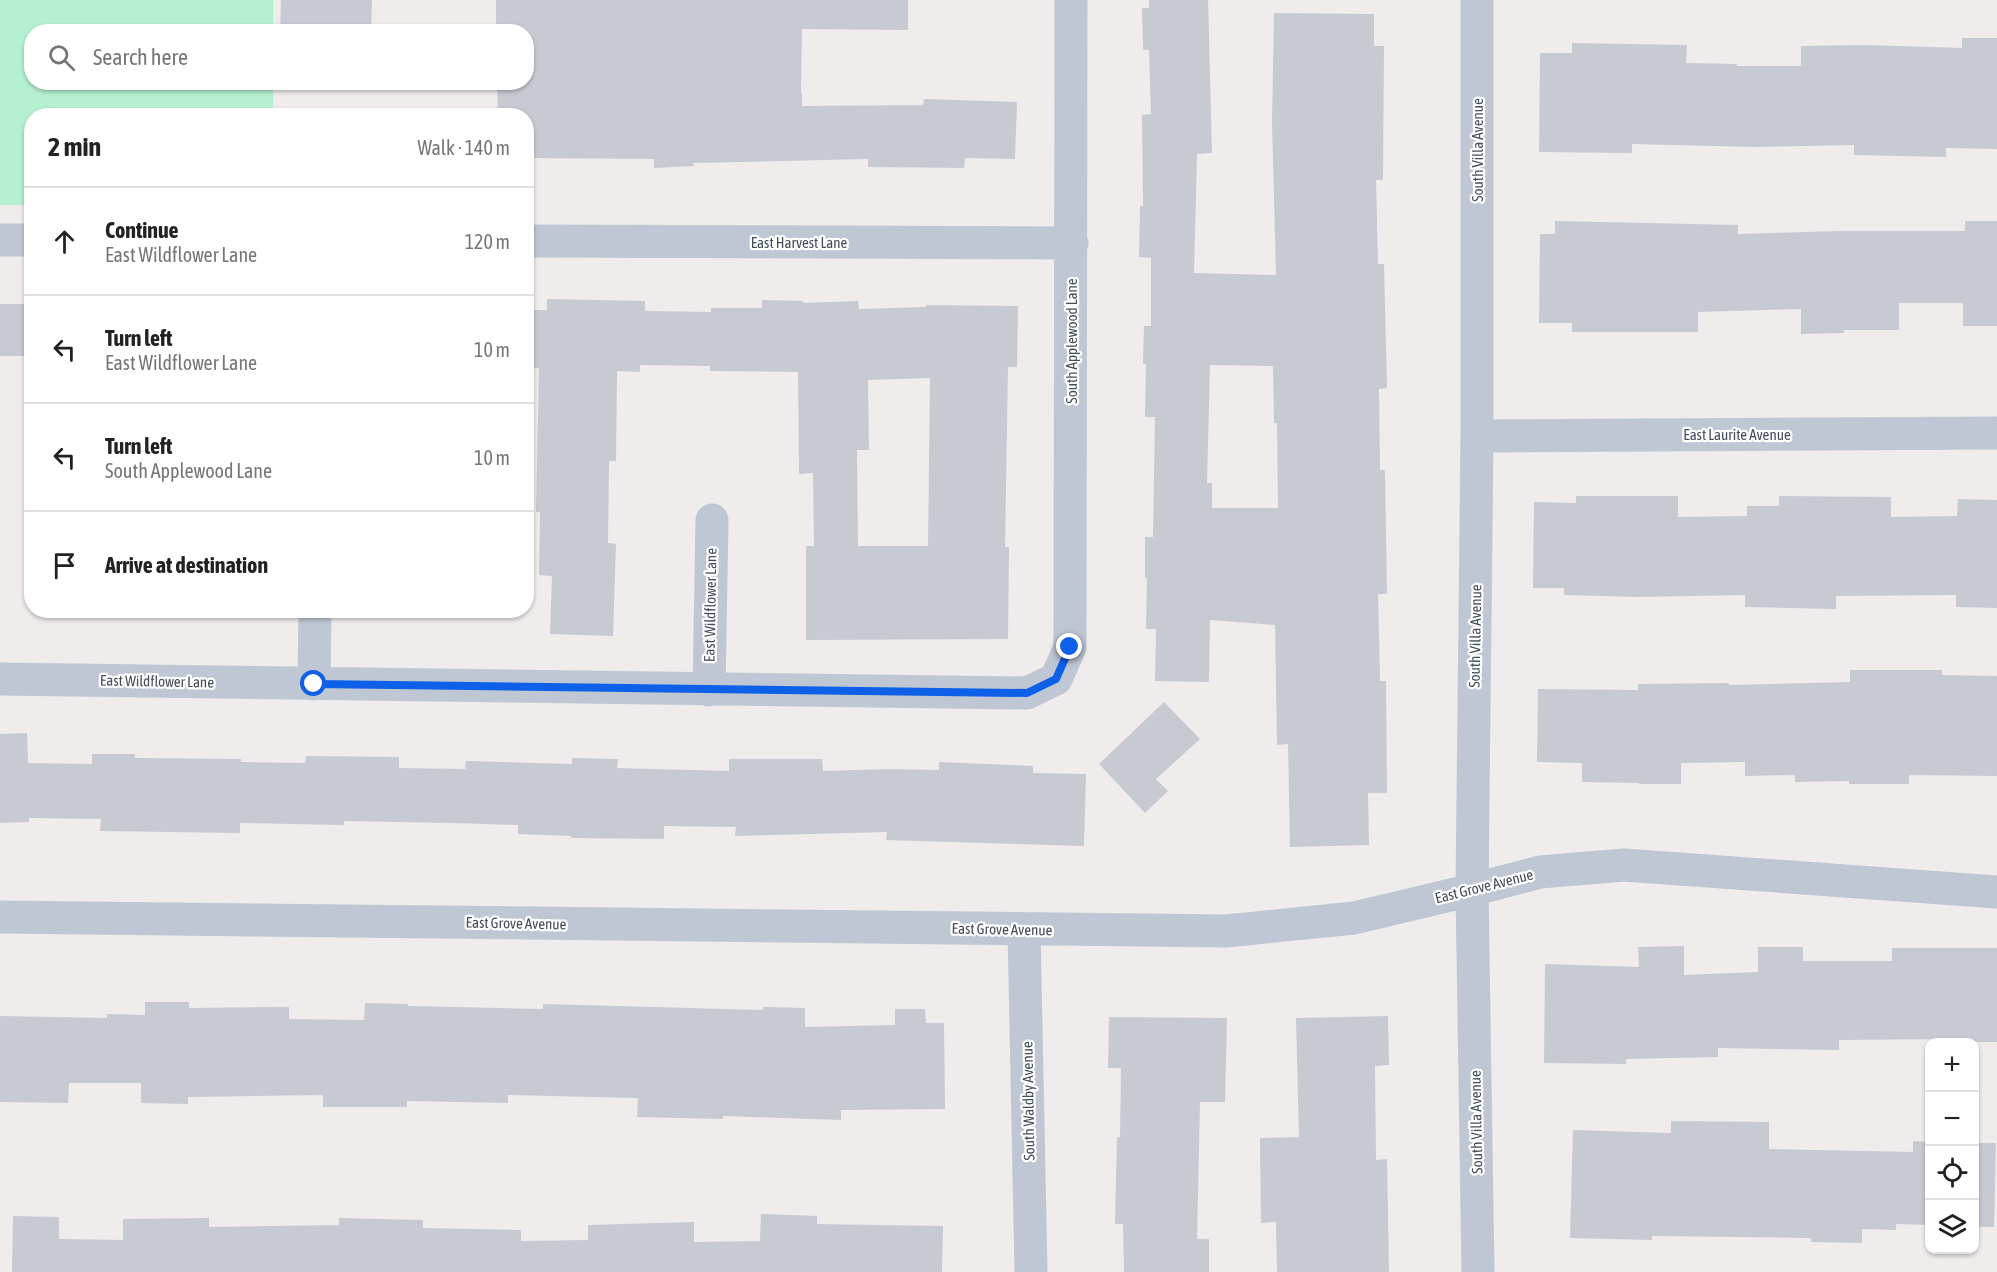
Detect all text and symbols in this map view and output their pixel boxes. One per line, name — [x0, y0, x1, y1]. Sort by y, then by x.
search box — [24, 24, 534, 90]
icon: search — [45, 41, 78, 74]
text: Search here — [93, 44, 188, 70]
street label: South Villa Avenue — [1469, 98, 1486, 202]
text: 2 min — [48, 132, 101, 162]
text: Walk · 140 m — [418, 136, 510, 159]
text: Continue — [105, 217, 179, 243]
icon: ahead — [48, 225, 81, 258]
text: 120 m — [465, 230, 510, 253]
street label: East Harvest Lane — [751, 234, 847, 251]
text: East Wildflower Lane — [105, 243, 257, 266]
street label: South Applewood Lane — [1063, 278, 1080, 404]
text: Turn left — [105, 325, 172, 351]
icon: left — [48, 333, 81, 366]
text: 10 m — [474, 338, 510, 361]
text: East Wildflower Lane — [105, 351, 257, 374]
street label: East Laurite Avenue — [1683, 426, 1791, 443]
text: Turn left — [105, 433, 172, 459]
icon: left — [48, 441, 81, 474]
text: 10 m — [474, 446, 510, 469]
text: South Applewood Lane — [105, 459, 272, 482]
street label: East Wildflower Lane — [701, 548, 719, 662]
icon: arrive — [48, 549, 81, 582]
text: Arrive at destination — [105, 552, 268, 578]
street label: South Villa Avenue — [1466, 584, 1484, 688]
route end — [1056, 633, 1082, 659]
route start — [300, 670, 326, 696]
street label: East Wildflower Lane — [100, 672, 214, 690]
street label: East Grove Avenue — [1433, 866, 1535, 906]
street label: East Grove Avenue — [465, 914, 567, 932]
street label: East Grove Avenue — [951, 920, 1053, 938]
map controls — [1925, 1038, 1979, 1254]
button: + — [1925, 1038, 1979, 1092]
street label: South Waldby Avenue — [1018, 1041, 1038, 1161]
street label: South Villa Avenue — [1467, 1070, 1485, 1174]
button: − — [1925, 1092, 1979, 1146]
button: locate — [1925, 1146, 1979, 1200]
button: layers — [1925, 1200, 1979, 1254]

